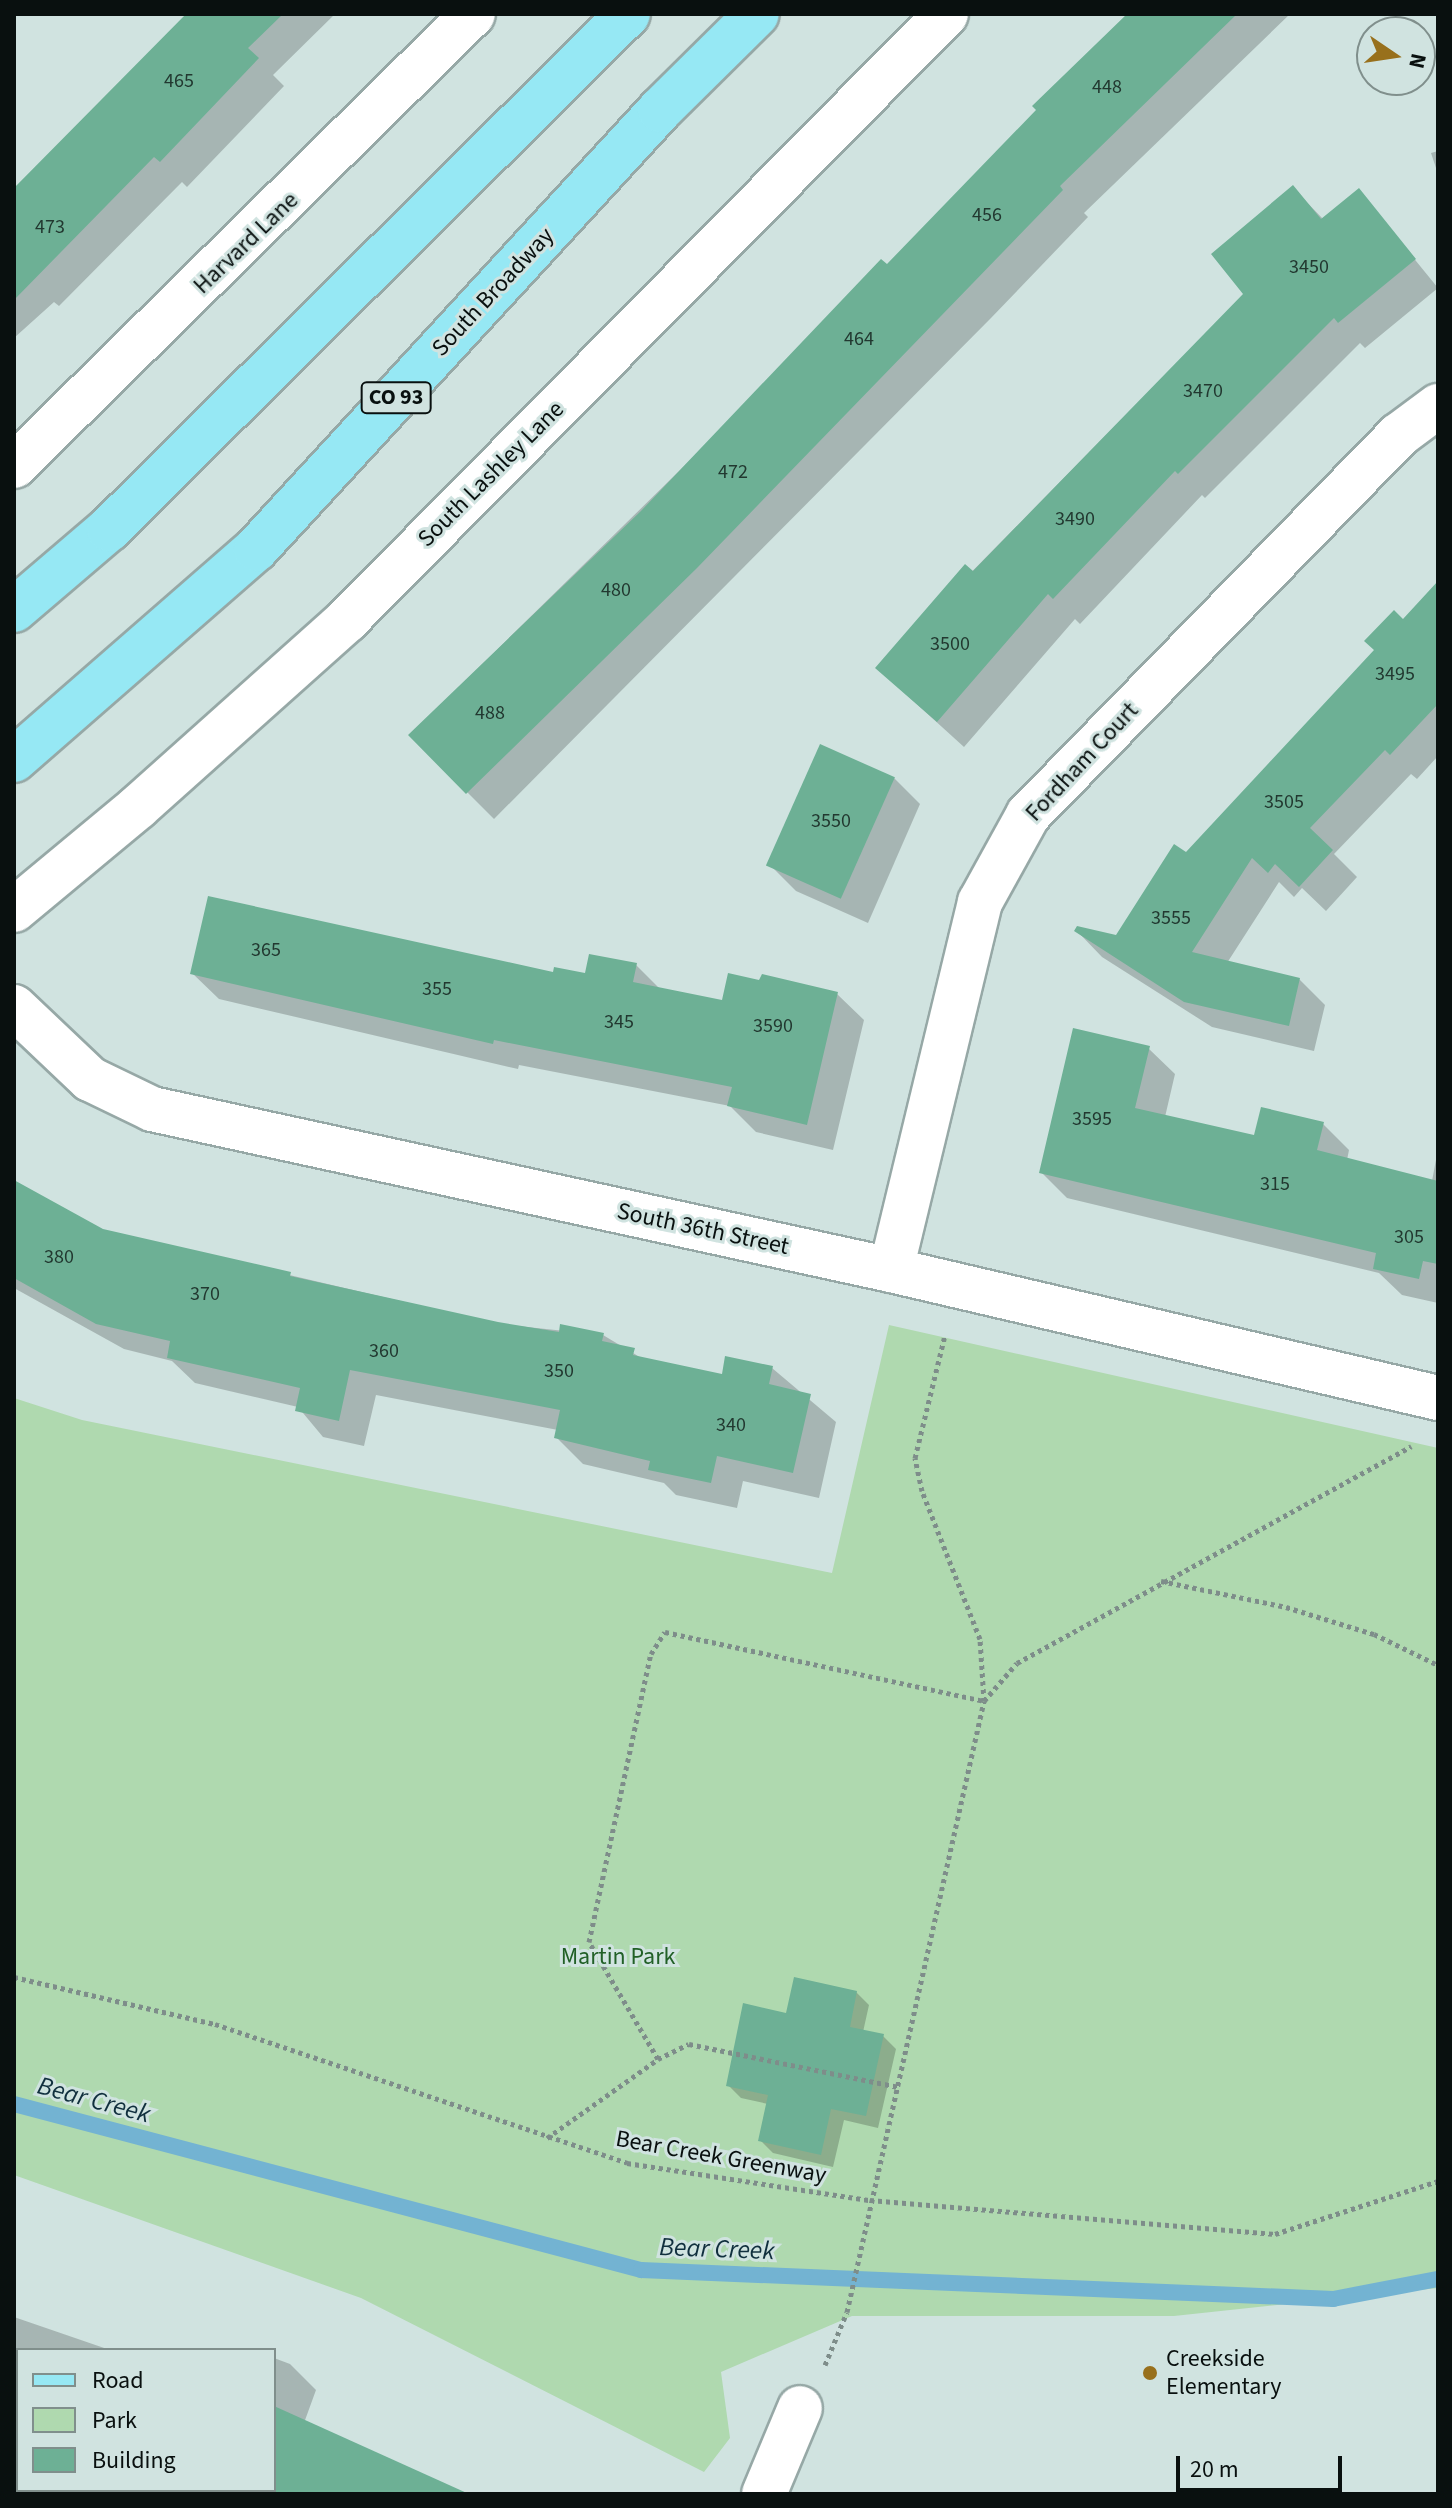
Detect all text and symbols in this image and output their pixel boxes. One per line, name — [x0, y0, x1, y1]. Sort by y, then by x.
north arrow — [1356, 16, 1436, 96]
text: N — [1400, 50, 1435, 72]
house number: 465 — [164, 69, 194, 93]
house number: 448 — [1092, 75, 1122, 99]
street label: Harvard Lane — [188, 186, 304, 300]
house number: 456 — [972, 203, 1002, 227]
house number: 473 — [35, 215, 65, 239]
street label: South Broadway — [426, 222, 560, 362]
house number: 3450 — [1289, 255, 1329, 279]
house number: 464 — [844, 327, 874, 351]
house number: 3470 — [1183, 379, 1223, 403]
road number: CO 93 — [360, 380, 432, 416]
street label: South Lashley Lane — [412, 395, 570, 553]
house number: 472 — [718, 460, 748, 484]
house number: 3490 — [1055, 507, 1095, 531]
house number: 480 — [601, 578, 631, 602]
house number: 3500 — [930, 632, 970, 656]
house number: 3495 — [1375, 662, 1415, 686]
street label: Fordham Court — [1020, 697, 1144, 827]
house number: 488 — [475, 701, 505, 725]
house number: 3505 — [1264, 790, 1304, 814]
house number: 3550 — [811, 809, 851, 833]
house number: 3555 — [1151, 906, 1191, 930]
house number: 365 — [251, 938, 281, 962]
house number: 355 — [422, 977, 452, 1001]
house number: 345 — [604, 1010, 634, 1034]
house number: 3590 — [753, 1014, 793, 1038]
house number: 3595 — [1072, 1107, 1112, 1131]
house number: 315 — [1260, 1172, 1290, 1196]
street label: South 36th Street — [615, 1197, 791, 1261]
house number: 305 — [1394, 1225, 1424, 1249]
house number: 380 — [44, 1245, 74, 1269]
house number: 370 — [190, 1282, 220, 1306]
house number: 360 — [369, 1339, 399, 1363]
house number: 350 — [544, 1359, 574, 1383]
house number: 340 — [716, 1413, 746, 1437]
park label: Martin Park — [561, 1943, 675, 1971]
water label: Bear Creek — [34, 2070, 154, 2130]
street label: Bear Creek Greenway — [613, 2124, 829, 2190]
water label: Bear Creek — [659, 2231, 775, 2267]
place label: Creekside Elementary — [1166, 2345, 1281, 2401]
legend — [16, 2348, 276, 2492]
text: Road — [92, 2363, 144, 2398]
marker: Creekside Elementary — [1141, 2364, 1159, 2382]
text: Park — [92, 2403, 137, 2438]
scale bar — [1180, 2440, 1346, 2490]
text: Building — [92, 2443, 176, 2478]
text: 20 m — [1190, 2452, 1239, 2487]

